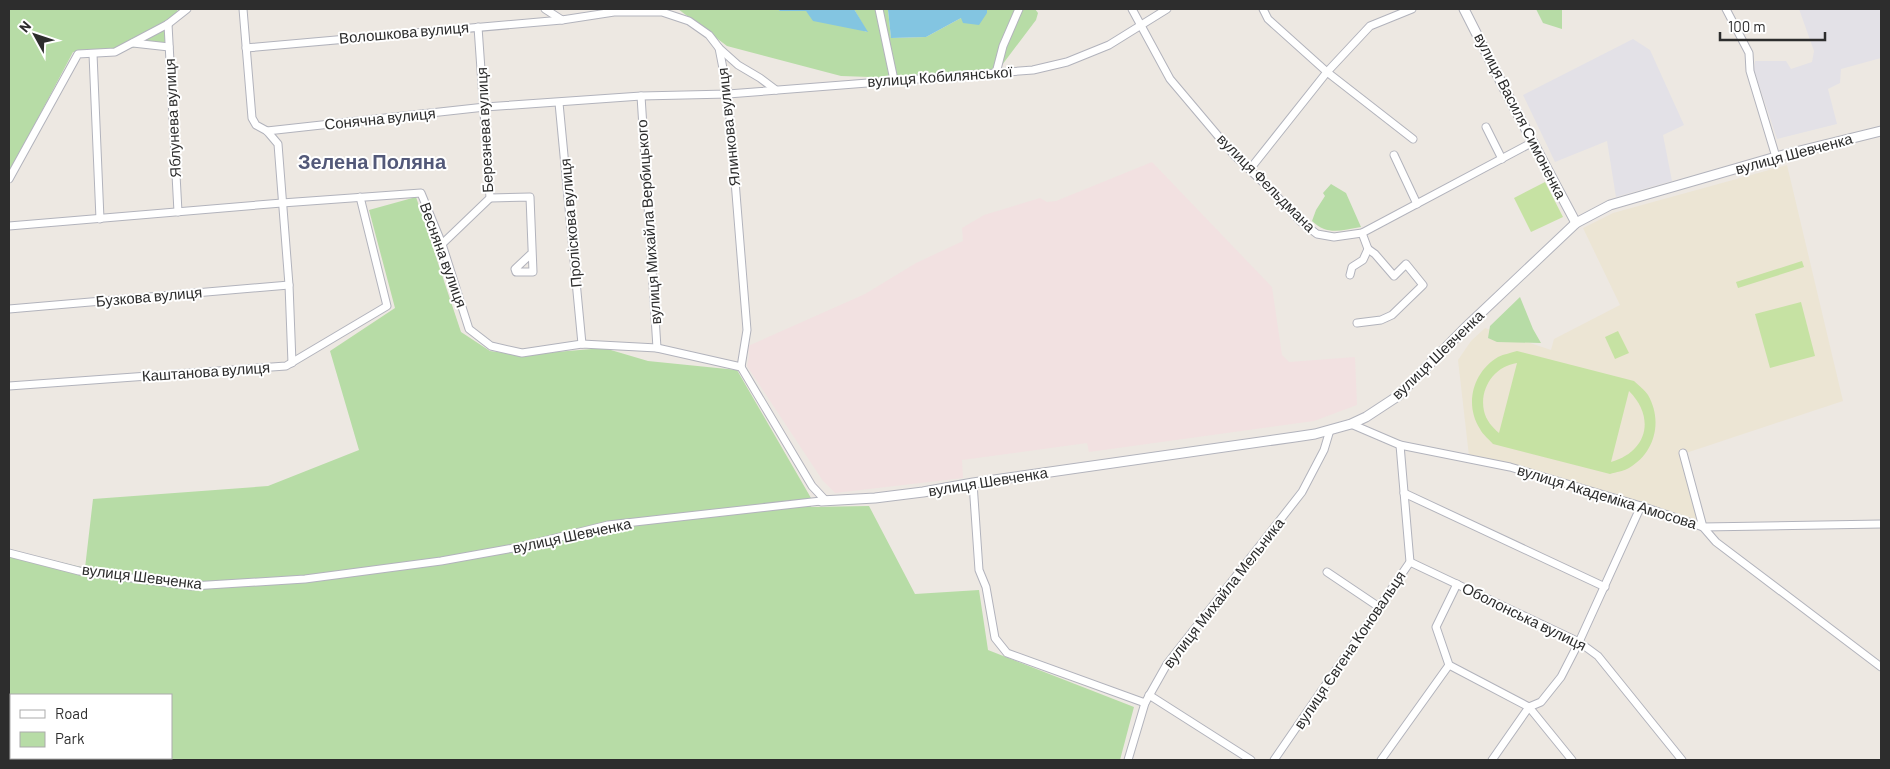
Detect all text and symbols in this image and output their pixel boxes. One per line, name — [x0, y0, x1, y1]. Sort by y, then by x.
north arrow — [10, 10, 60, 60]
scale bar — [1720, 10, 1825, 42]
text: N — [15, 17, 34, 35]
street label: Волошкова вулиця — [338, 17, 470, 47]
text: 100 m — [1728, 17, 1766, 35]
street label: вулиця Василя Симоненка — [1471, 30, 1571, 202]
street label: Яблунева вулиця — [160, 58, 184, 178]
street label: вулиця Кобилянської — [867, 62, 1014, 90]
street label: Березнева вулиця — [472, 67, 496, 193]
street label: Ялинкова вулиця — [713, 67, 743, 187]
street label: Сонячна вулиця — [323, 103, 436, 133]
street label: вулиця Михайла Вербицького — [632, 119, 664, 325]
street label: вулиця Фельдмана — [1214, 129, 1320, 236]
street label: вулиця Шевченка — [1733, 129, 1855, 177]
district label: Зелена Поляна — [298, 149, 447, 173]
street label: Проліскова вулиця — [555, 158, 585, 288]
street label: Весняна вулиця — [417, 200, 471, 310]
street label: Бузкова вулиця — [95, 282, 203, 310]
street label: вулиця Шевченка — [1388, 305, 1487, 403]
street label: Каштанова вулиця — [141, 358, 271, 384]
street label: вулиця Академіка Амосова — [1515, 460, 1700, 532]
street label: вулиця Шевченка — [927, 463, 1050, 499]
street label: вулиця Михайла Мельника — [1159, 513, 1288, 671]
street label: вулиця Шевченка — [511, 514, 633, 556]
street label: вулиця Шевченка — [81, 560, 204, 592]
street label: вулиця Євгена Коновальця — [1290, 567, 1409, 732]
street label: Оболонська вулиця — [1459, 578, 1590, 654]
legend — [10, 694, 172, 759]
text: Road — [55, 704, 88, 722]
text: Park — [55, 729, 85, 747]

